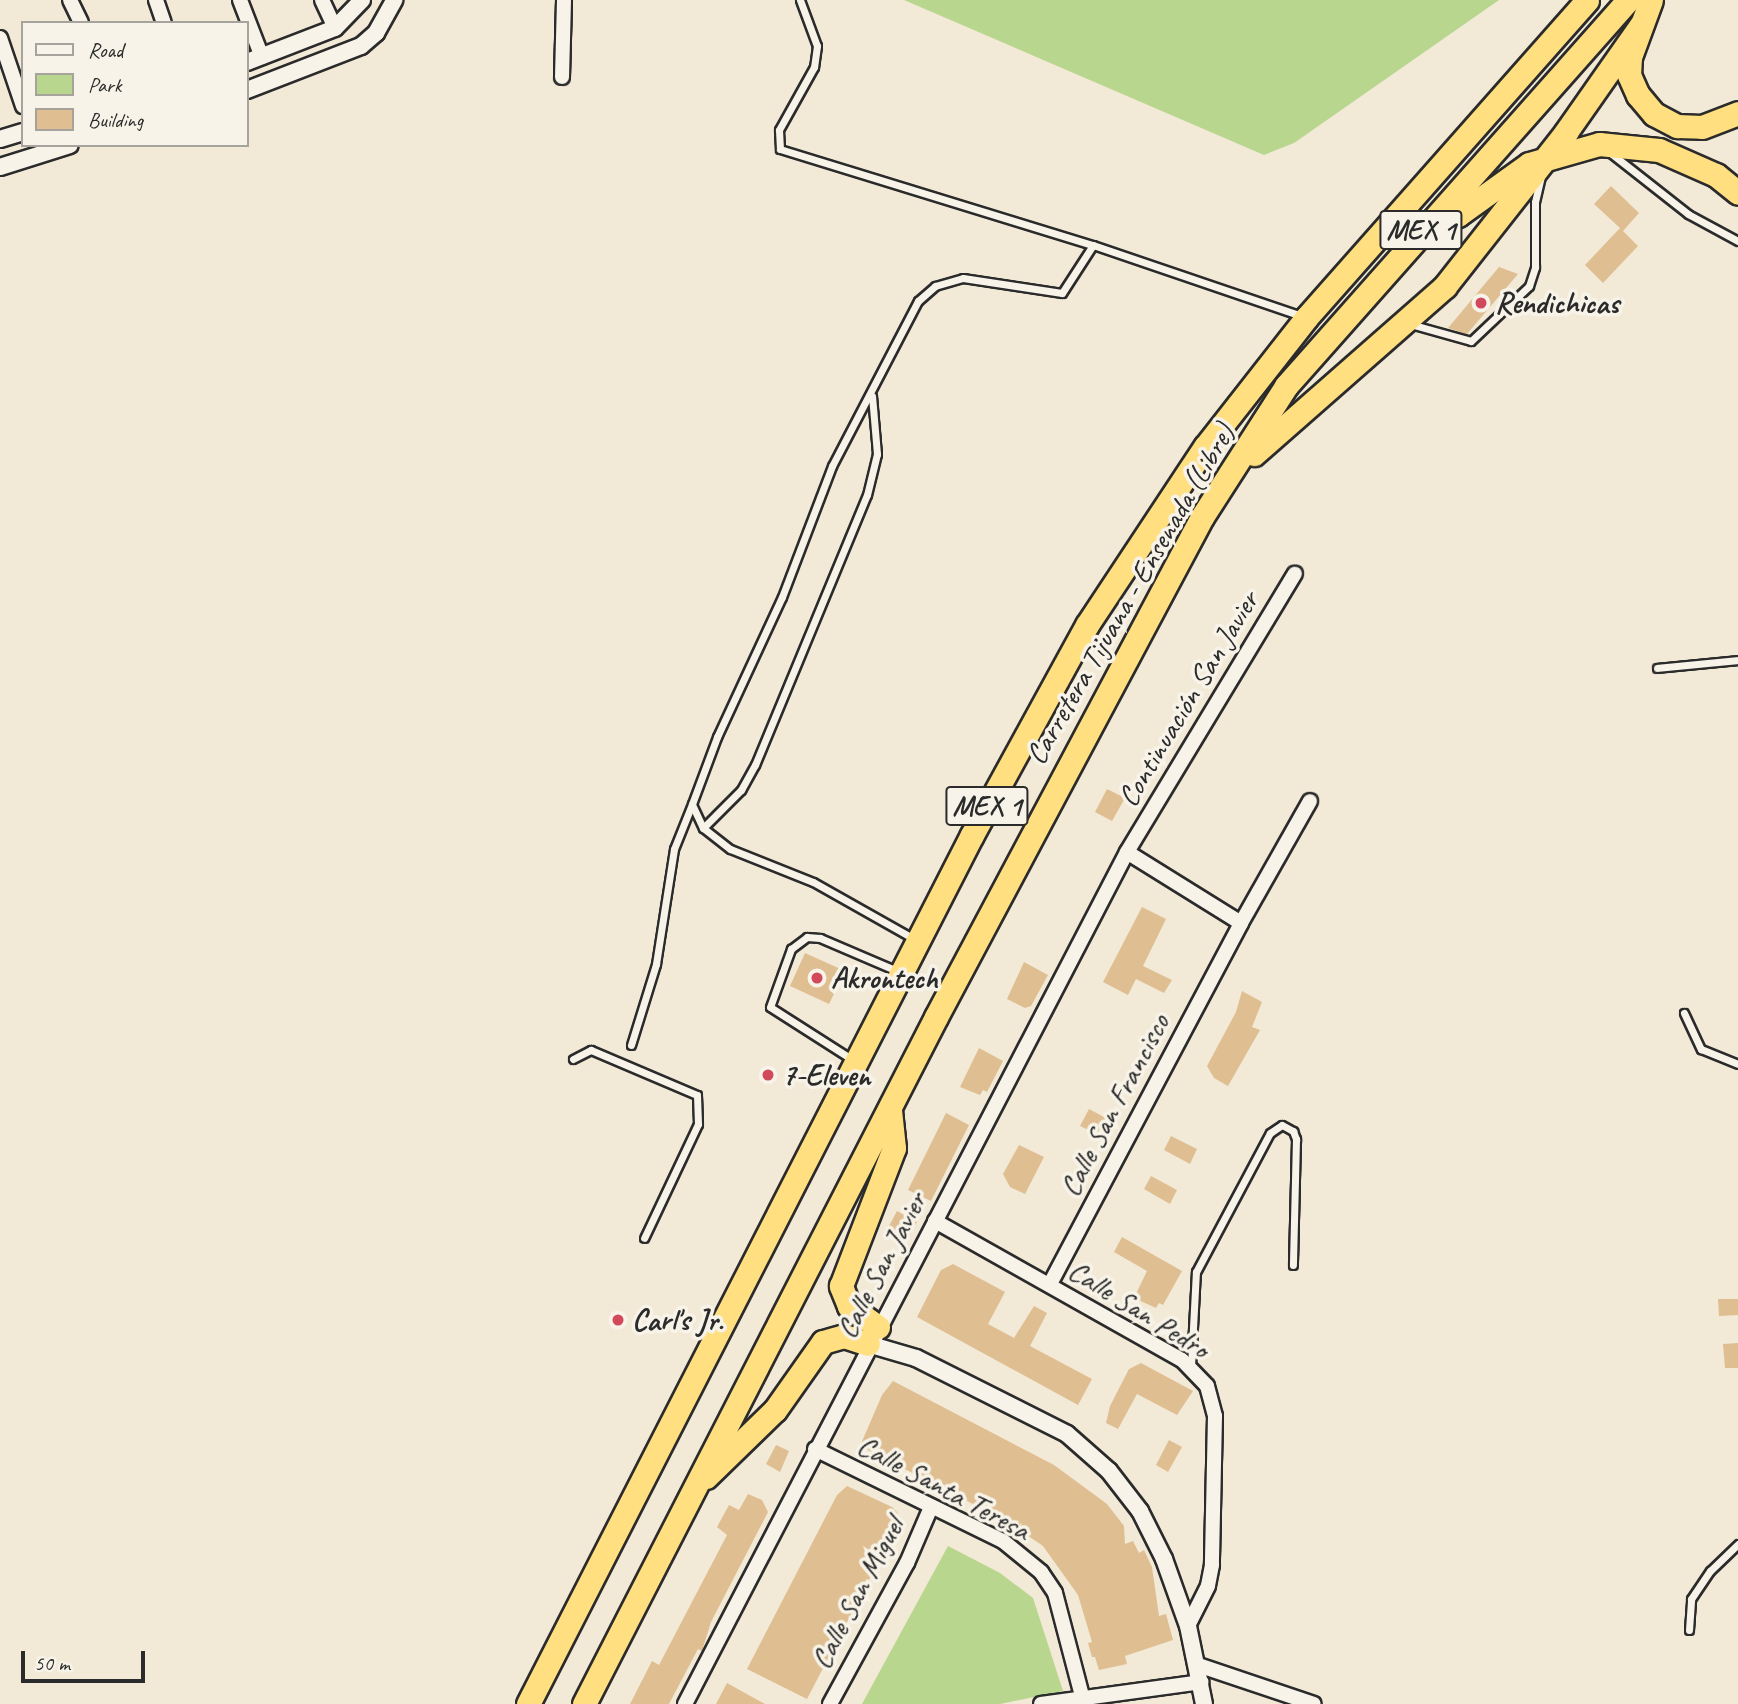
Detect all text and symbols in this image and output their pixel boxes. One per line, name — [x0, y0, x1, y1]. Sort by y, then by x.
legend — [21, 21, 248, 147]
text: Road — [88, 37, 123, 63]
text: Park — [88, 72, 121, 98]
text: Building — [88, 107, 143, 133]
road number: MEX 1 — [1379, 205, 1463, 254]
place label: Rendichicas — [1495, 285, 1619, 321]
marker: Rendichicas — [1473, 295, 1489, 311]
street label: Carretera Tijuana - Ensenada (Libre) — [1018, 417, 1242, 771]
street label: Continuación San Javier — [1110, 585, 1266, 813]
road number: MEX 1 — [945, 782, 1029, 830]
place label: Akrontech — [831, 960, 938, 996]
marker: Akrontech — [809, 970, 825, 986]
street label: Calle San Francisco — [1051, 1008, 1177, 1202]
place label: 7-Eleven — [782, 1057, 870, 1093]
marker: 7-Eleven — [760, 1067, 776, 1083]
street label: Calle San Javier — [828, 1186, 934, 1344]
street label: Calle San Pedro — [1062, 1252, 1216, 1366]
place label: Carl's Jr. — [632, 1302, 723, 1338]
marker: Carl's Jr. — [610, 1312, 626, 1328]
street label: Calle Santa Teresa — [852, 1427, 1036, 1547]
street label: Calle San Miguel — [802, 1511, 912, 1675]
scale bar — [24, 1638, 149, 1682]
text: 50 m — [34, 1650, 70, 1676]

